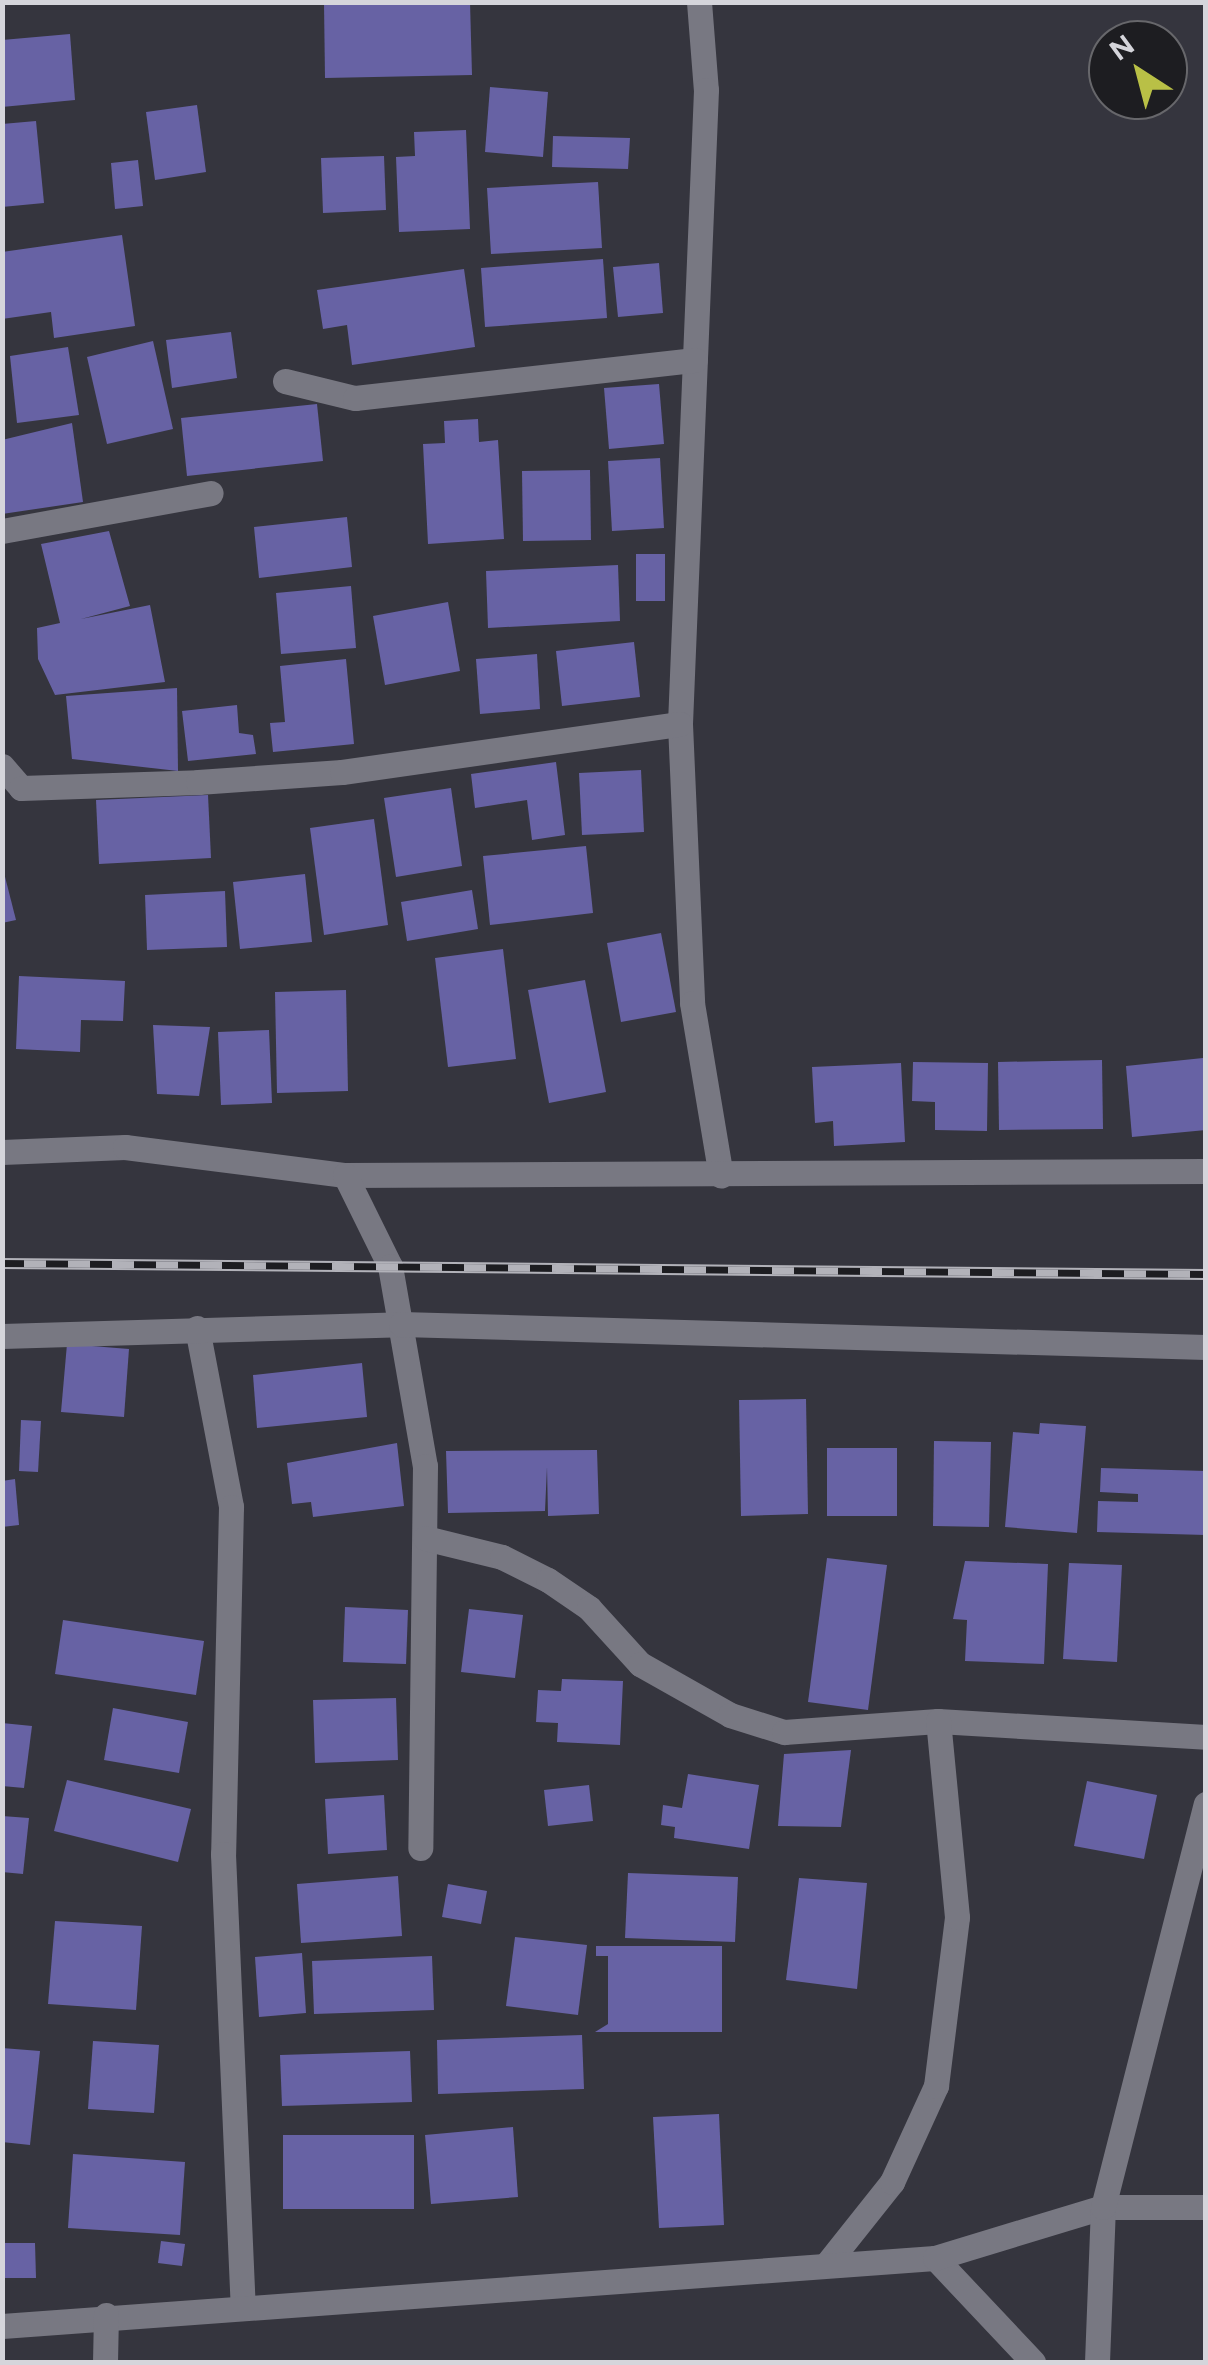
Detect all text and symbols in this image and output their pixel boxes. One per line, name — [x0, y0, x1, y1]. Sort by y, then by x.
north arrow — [1088, 20, 1188, 120]
text: N — [1103, 27, 1140, 67]

